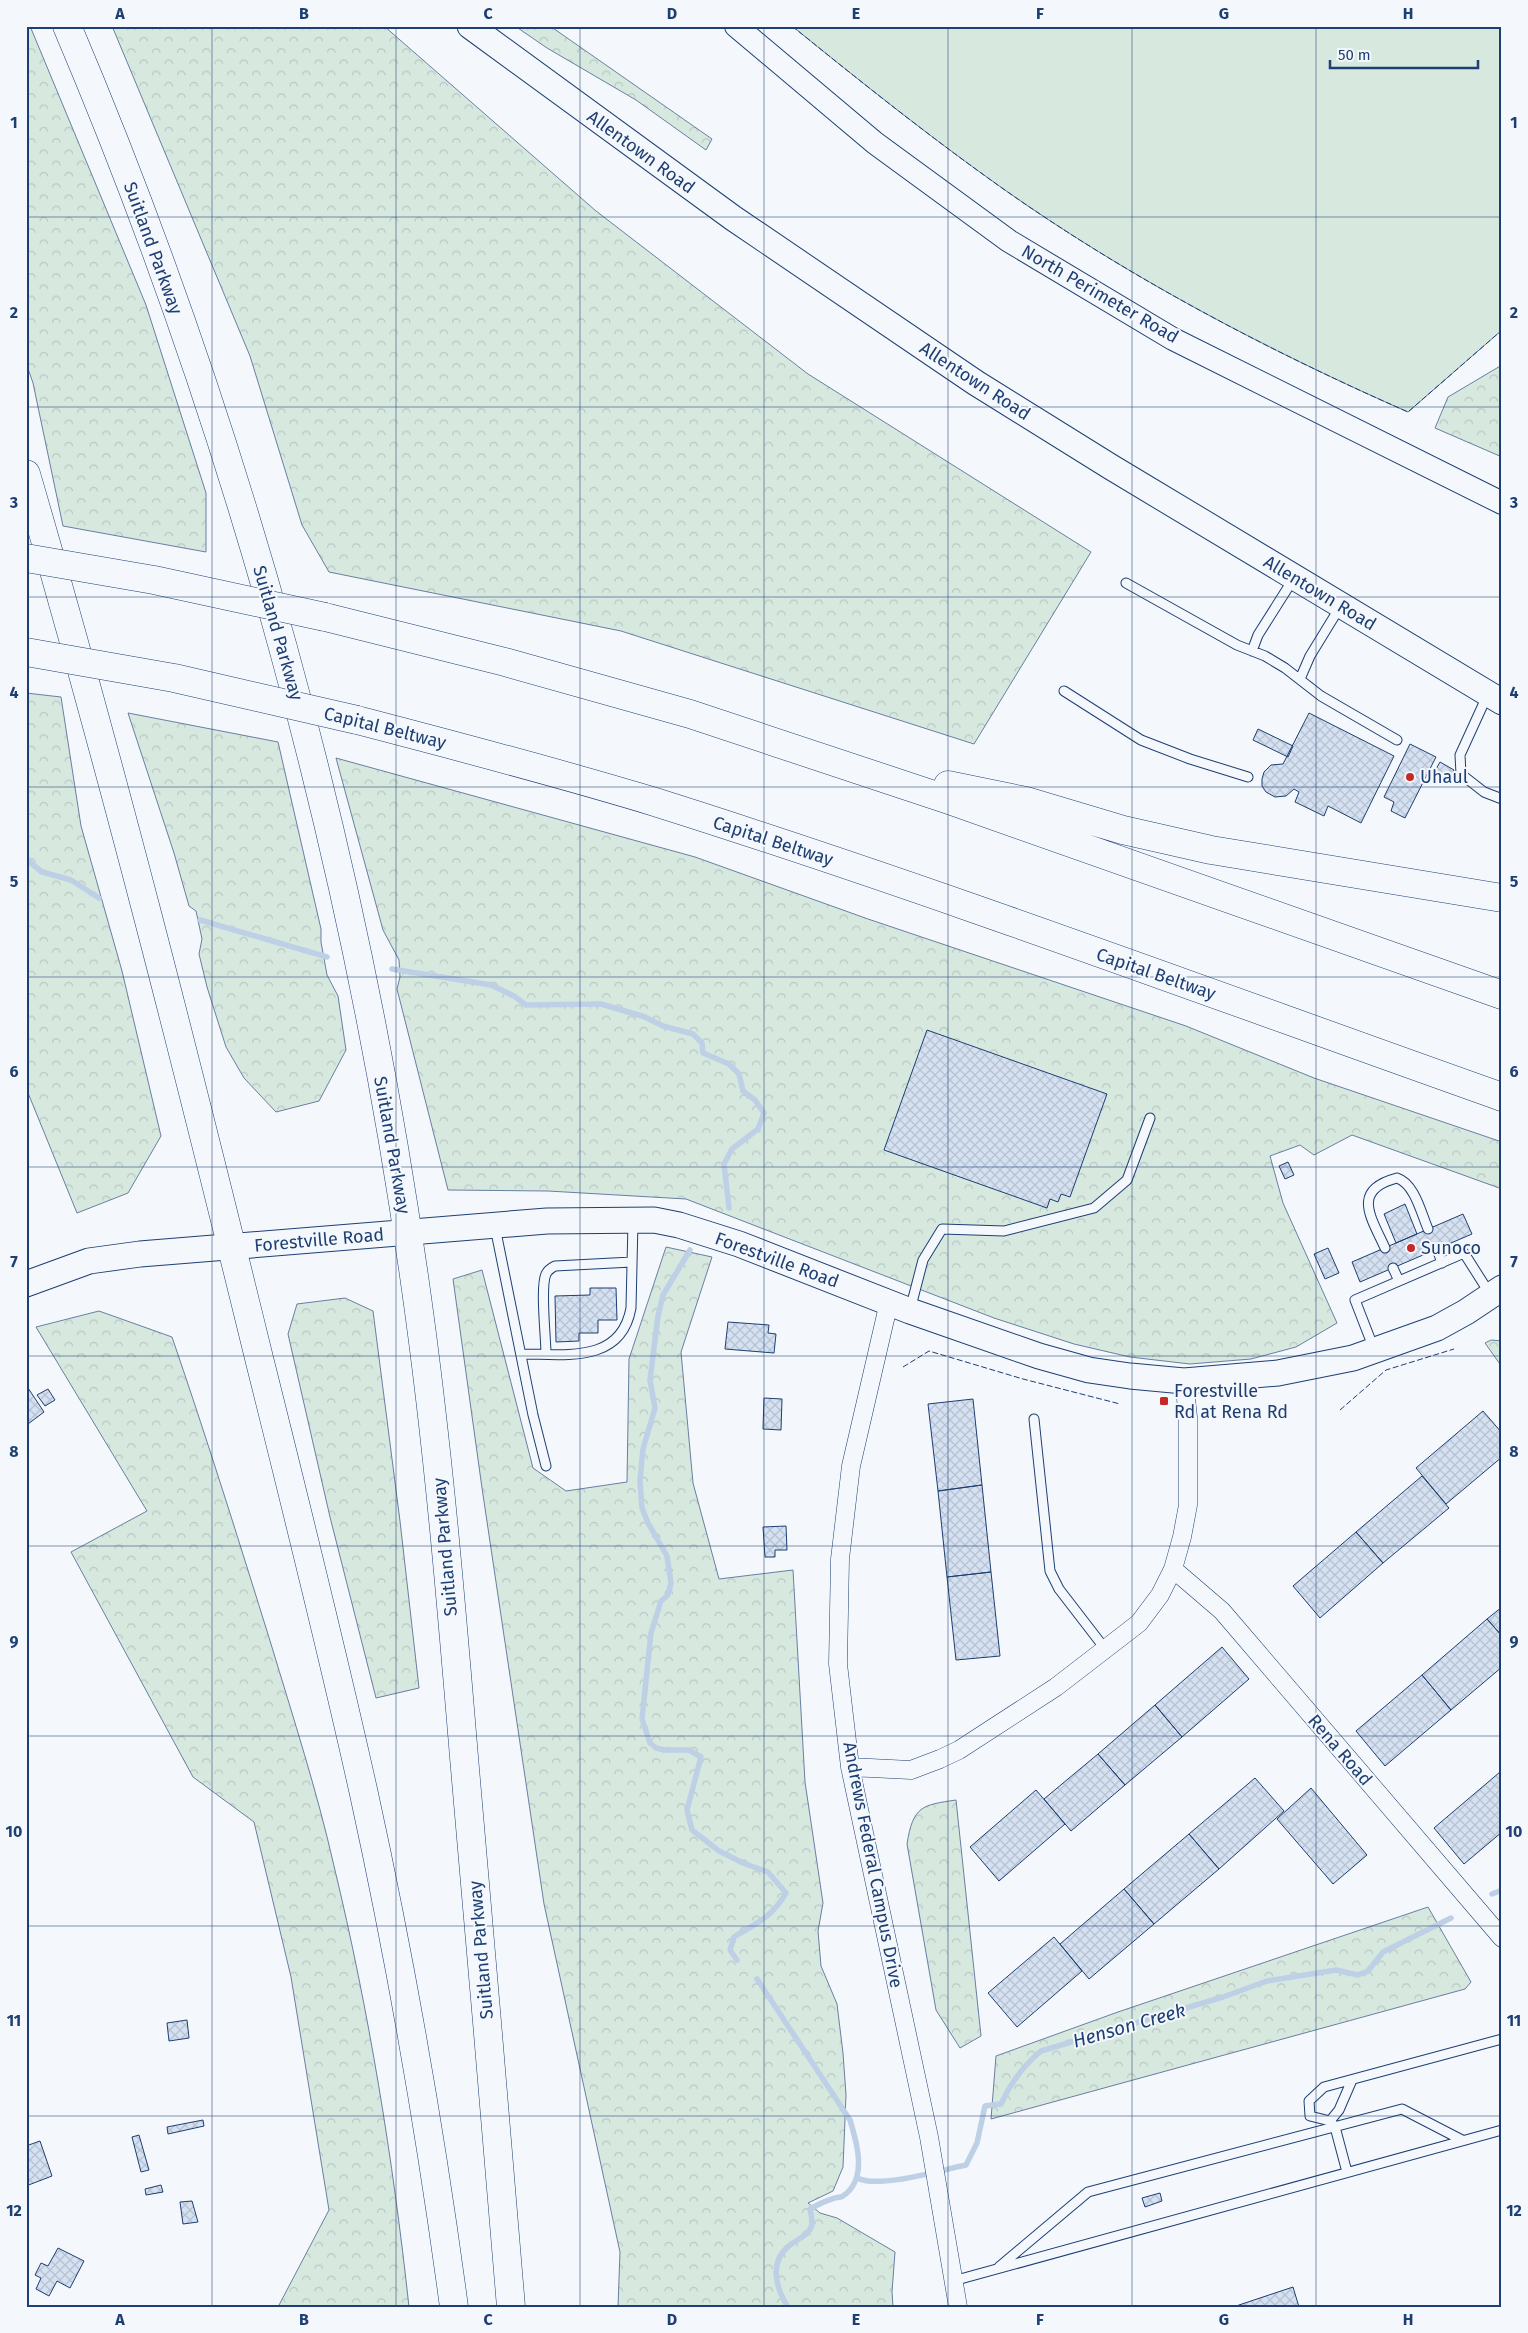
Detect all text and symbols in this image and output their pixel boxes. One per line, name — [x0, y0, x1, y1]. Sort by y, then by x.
text: A — [114, 4, 125, 23]
text: B — [299, 4, 309, 23]
text: C — [483, 4, 493, 23]
text: D — [667, 4, 677, 23]
text: E — [852, 4, 860, 23]
text: F — [1036, 4, 1044, 23]
text: G — [1219, 4, 1229, 23]
text: H — [1403, 4, 1413, 23]
scale bar — [1330, 38, 1478, 70]
text: 50 m — [1338, 46, 1371, 64]
street label: Allentown Road — [583, 106, 699, 198]
text: 1 — [10, 113, 18, 132]
text: 1 — [1510, 113, 1518, 132]
street label: Suitland Parkway — [119, 179, 187, 317]
street label: North Perimeter Road — [1017, 240, 1183, 348]
text: 2 — [10, 303, 18, 322]
text: 2 — [1510, 303, 1518, 322]
street label: Allentown Road — [915, 337, 1035, 425]
text: 3 — [9, 493, 18, 512]
text: 3 — [1509, 493, 1518, 512]
street label: Allentown Road — [1260, 551, 1380, 635]
street label: Suitland Parkway — [248, 563, 308, 703]
text: 4 — [9, 683, 19, 702]
text: 4 — [1509, 683, 1519, 702]
street label: Capital Beltway — [322, 702, 448, 754]
place label: Uhaul — [1420, 766, 1468, 788]
marker: Uhaul — [1404, 771, 1416, 783]
street label: Capital Beltway — [710, 811, 836, 871]
text: 5 — [10, 872, 19, 891]
text: 5 — [1510, 872, 1519, 891]
street label: Capital Beltway — [1093, 943, 1219, 1005]
text: 6 — [9, 1062, 19, 1081]
text: 6 — [1509, 1062, 1519, 1081]
street label: Suitland Parkway — [369, 1075, 415, 1216]
street label: Forestville Road — [253, 1223, 385, 1257]
street label: Forestville Road — [712, 1227, 842, 1293]
place label: Sunoco — [1421, 1237, 1481, 1259]
marker: Sunoco — [1405, 1242, 1417, 1254]
text: 7 — [10, 1252, 18, 1271]
text: 7 — [1510, 1252, 1518, 1271]
place label: Forestville Rd at Rena Rd — [1174, 1380, 1288, 1423]
marker: Forestville Rd at Rena Rd — [1158, 1395, 1170, 1407]
text: 8 — [9, 1442, 19, 1461]
text: 8 — [1509, 1442, 1519, 1461]
street label: Suitland Parkway — [428, 1477, 462, 1617]
text: 9 — [10, 1632, 19, 1651]
text: 9 — [1510, 1632, 1519, 1651]
street label: Rena Road — [1303, 1710, 1377, 1790]
street label: Andrews Federal Campus Drive — [838, 1740, 908, 1990]
text: 10 — [6, 1822, 22, 1841]
text: 10 — [1506, 1822, 1522, 1841]
street label: Suitland Parkway — [464, 1880, 498, 2020]
water label: Henson Creek — [1070, 1998, 1188, 2053]
text: 11 — [7, 2011, 21, 2030]
text: 11 — [1507, 2011, 1521, 2030]
text: 12 — [6, 2201, 22, 2220]
text: 12 — [1506, 2201, 1522, 2220]
text: A — [114, 2310, 125, 2329]
text: B — [299, 2310, 309, 2329]
text: C — [483, 2310, 493, 2329]
text: D — [667, 2310, 677, 2329]
text: E — [852, 2310, 860, 2329]
text: F — [1036, 2310, 1044, 2329]
text: G — [1219, 2310, 1229, 2329]
text: H — [1403, 2310, 1413, 2329]

